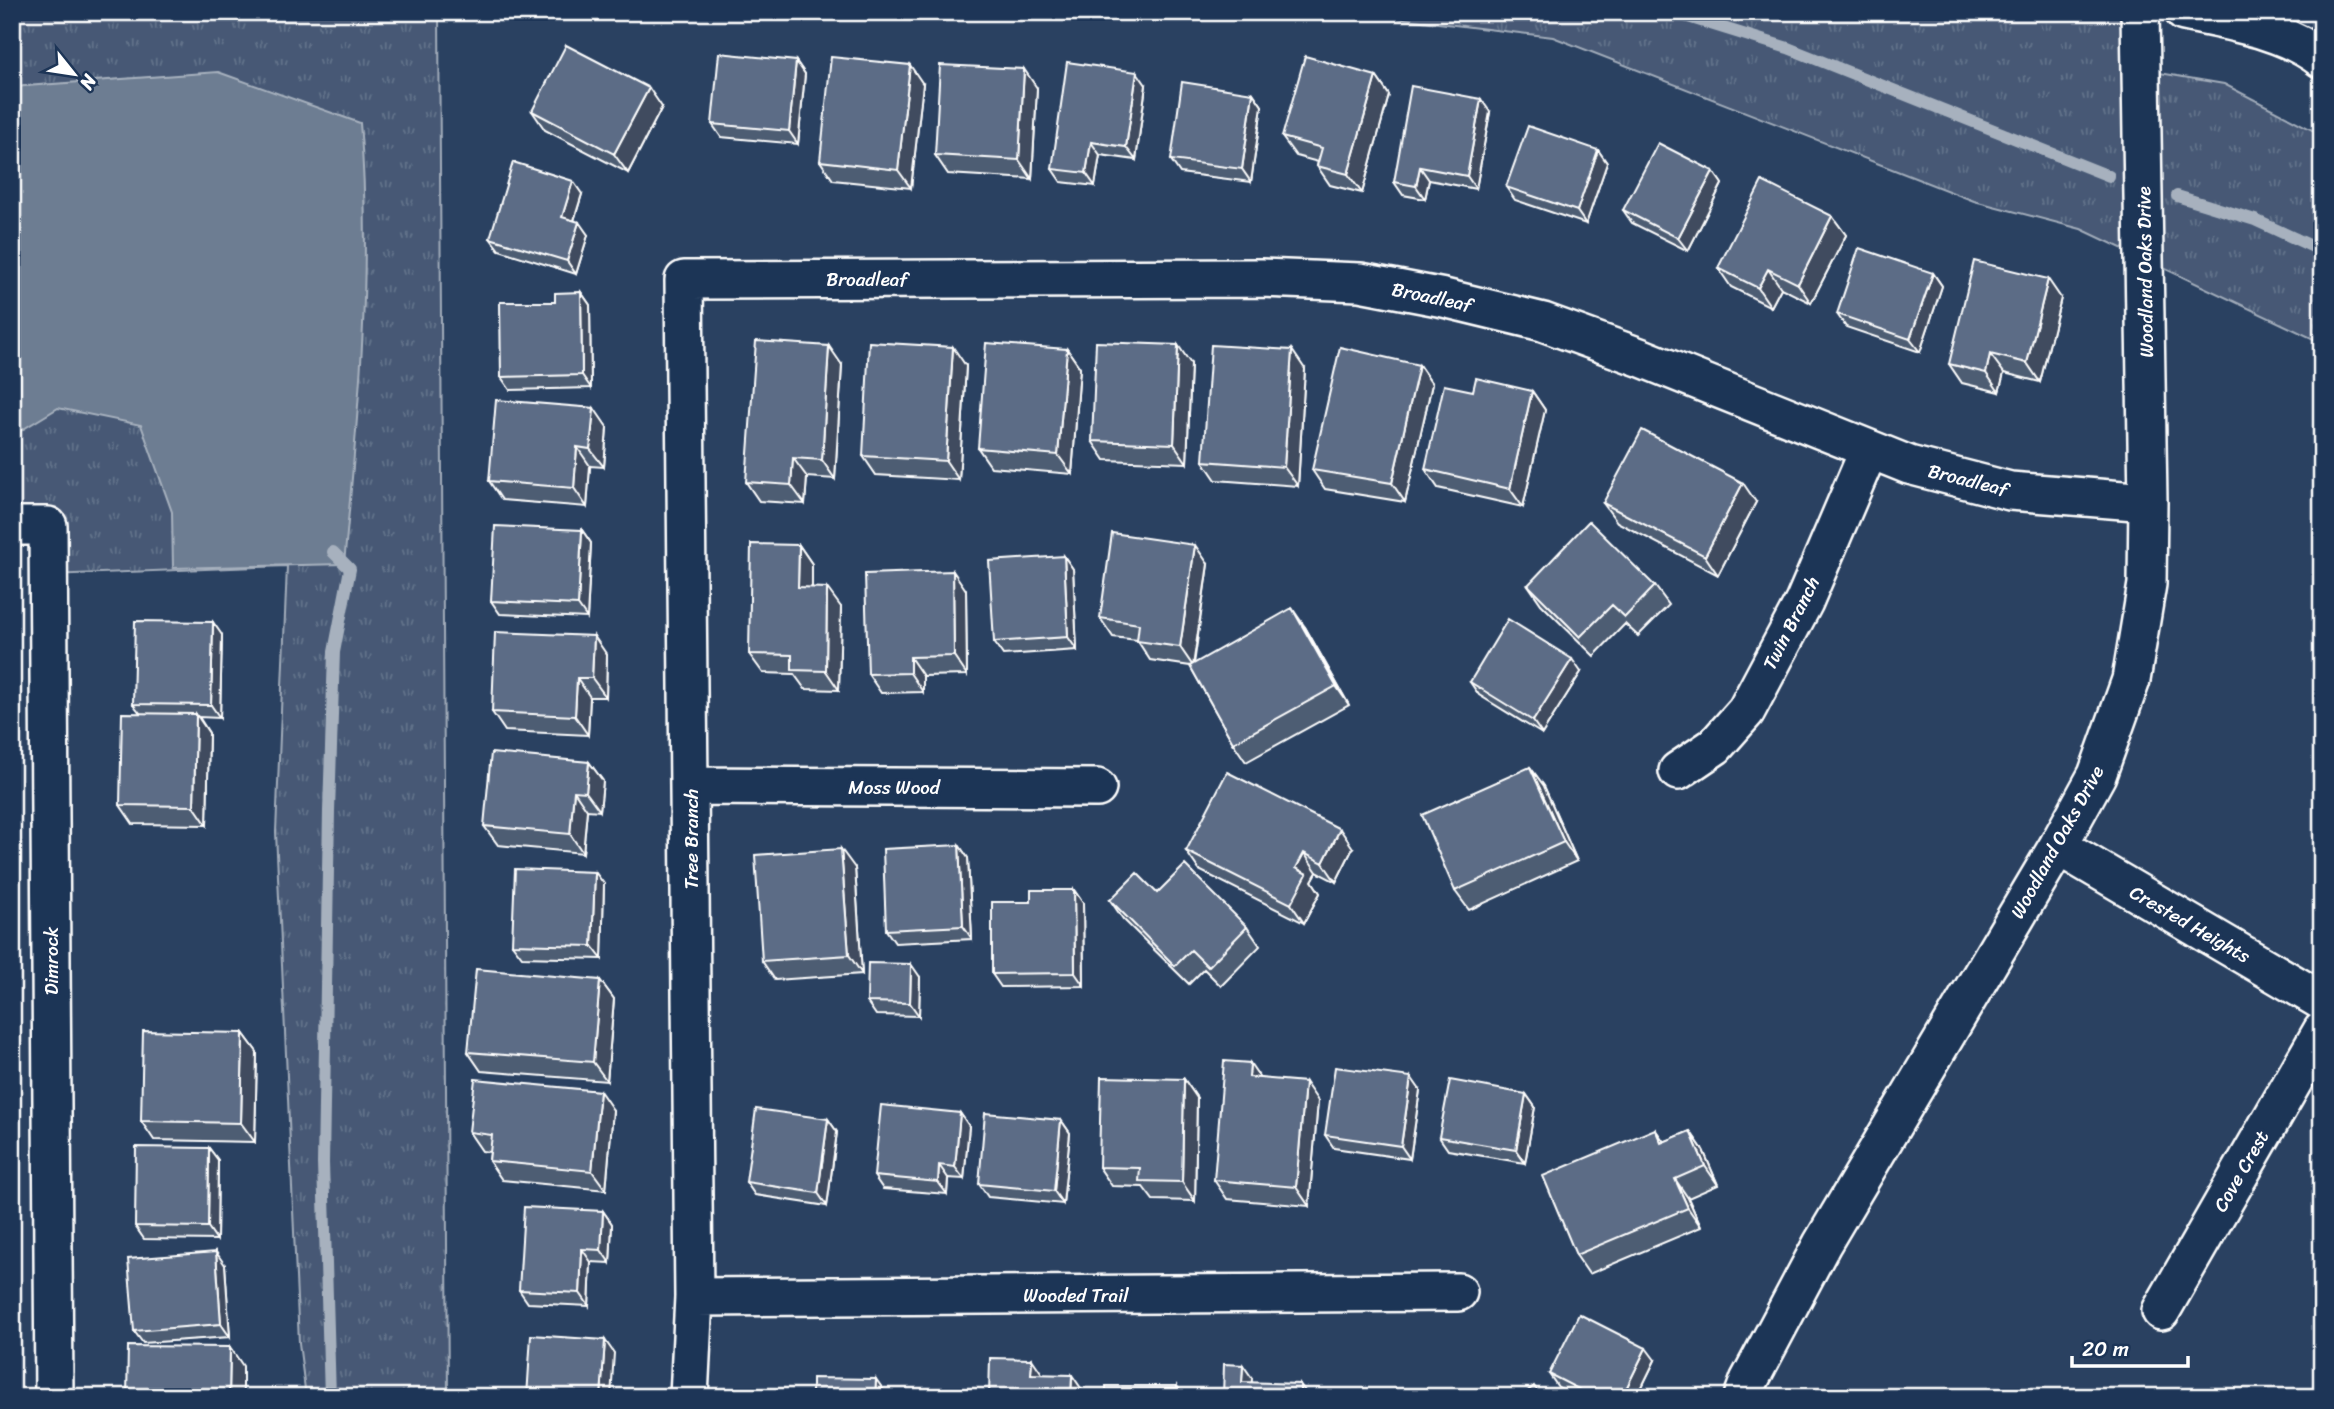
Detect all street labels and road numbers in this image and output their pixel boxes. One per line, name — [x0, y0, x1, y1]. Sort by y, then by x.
street label: Woodland Oaks Drive — [2127, 186, 2163, 358]
street label: Broadleaf — [826, 263, 910, 296]
street label: Broadleaf — [1389, 272, 1478, 322]
street label: Broadleaf — [1924, 454, 2014, 506]
street label: Twin Branch — [1753, 570, 1829, 676]
street label: Woodland Oaks Drive — [2001, 759, 2113, 925]
street label: Moss Wood — [848, 771, 942, 804]
street label: Tree Branch — [675, 789, 708, 889]
street label: Crested Heights — [2123, 876, 2257, 972]
street label: Dimrock — [35, 926, 68, 995]
street label: Cove Crest — [2204, 1124, 2278, 1218]
street label: Wooded Trail — [1023, 1279, 1129, 1312]

